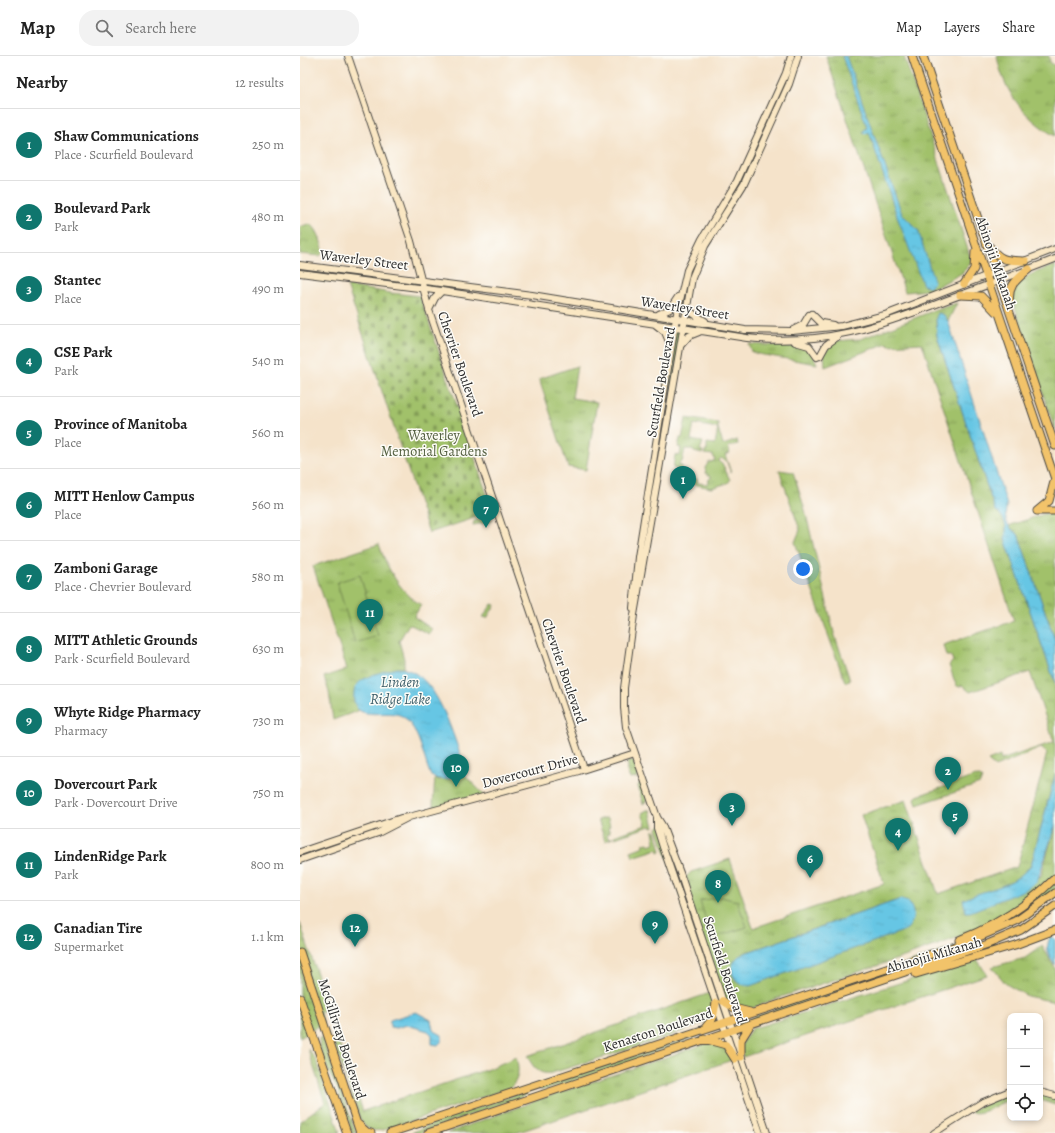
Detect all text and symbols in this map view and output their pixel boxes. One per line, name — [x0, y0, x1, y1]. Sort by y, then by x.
search box — [79, 10, 359, 46]
text: Map — [20, 15, 55, 41]
icon: search — [93, 17, 115, 39]
text: Search here — [125, 18, 197, 38]
text: Map — [896, 18, 922, 37]
text: Layers — [944, 18, 980, 37]
text: Share — [1002, 18, 1035, 37]
text: Nearby — [16, 71, 67, 94]
text: 12 results — [235, 74, 284, 91]
text: Shaw Communications — [54, 126, 199, 146]
text: 1 — [27, 136, 31, 153]
text: 250 m — [252, 136, 284, 153]
text: Place · Scurfield Boulevard — [54, 146, 193, 163]
text: Boulevard Park — [54, 198, 150, 218]
text: 2 — [26, 208, 32, 225]
text: 480 m — [251, 208, 284, 225]
street label: Abinojii Mikanah — [971, 212, 1021, 313]
text: Park — [54, 218, 78, 235]
street label: Waverley Street — [318, 245, 410, 275]
text: Stantec — [54, 270, 101, 290]
text: 3 — [26, 280, 32, 297]
text: 490 m — [252, 280, 284, 297]
text: Place — [54, 290, 82, 307]
street label: Waverley Street — [639, 292, 731, 324]
street label: Chevrier Boulevard — [433, 309, 487, 420]
street label: Scurfield Boulevard — [642, 325, 680, 439]
text: CSE Park — [54, 342, 112, 362]
text: 4 — [26, 352, 32, 369]
text: 540 m — [252, 352, 284, 369]
text: Park — [54, 362, 78, 379]
text: Province of Manitoba — [54, 414, 187, 434]
text: 5 — [26, 424, 32, 441]
text: 560 m — [252, 424, 284, 441]
park label: Waverley Memorial Gardens — [381, 426, 487, 461]
text: Place — [54, 434, 82, 451]
pin: 1 — [670, 466, 696, 499]
text: MITT Henlow Campus — [54, 486, 195, 506]
pin: 7 — [473, 495, 499, 528]
text: 6 — [26, 496, 32, 513]
text: 560 m — [252, 496, 284, 513]
text: Place — [54, 506, 82, 523]
text: Zamboni Garage — [54, 558, 158, 578]
your location — [793, 559, 813, 579]
text: 7 — [26, 568, 32, 585]
text: 580 m — [252, 568, 284, 585]
text: Place · Chevrier Boulevard — [54, 578, 192, 595]
pin: 11 — [357, 599, 383, 632]
street label: Chevrier Boulevard — [537, 616, 591, 727]
text: MITT Athletic Grounds — [54, 630, 198, 650]
text: 8 — [26, 640, 32, 657]
text: 630 m — [252, 640, 284, 657]
text: Park · Scurfield Boulevard — [54, 650, 190, 667]
water label: Linden Ridge Lake — [370, 672, 431, 709]
text: Whyte Ridge Pharmacy — [54, 702, 200, 722]
text: 9 — [26, 712, 32, 729]
text: 730 m — [253, 712, 284, 729]
text: Pharmacy — [54, 722, 107, 739]
street label: Dovercourt Drive — [480, 749, 580, 793]
pin: 10 — [443, 754, 469, 787]
pin: 2 — [935, 757, 961, 790]
text: Dovercourt Park — [54, 774, 157, 794]
text: 10 — [23, 784, 35, 801]
text: 750 m — [253, 784, 284, 801]
pin: 3 — [719, 793, 745, 826]
text: Park · Dovercourt Drive — [54, 794, 178, 811]
pin: 5 — [942, 802, 968, 835]
pin: 4 — [885, 818, 911, 851]
pin: 6 — [797, 845, 823, 878]
text: LindenRidge Park — [54, 846, 166, 866]
text: 11 — [24, 856, 34, 873]
text: 800 m — [250, 856, 284, 873]
text: Park — [54, 866, 78, 883]
pin: 8 — [705, 870, 731, 903]
pin: 9 — [642, 911, 668, 944]
pin: 12 — [342, 914, 368, 947]
street label: Scurfield Boulevard — [699, 914, 751, 1027]
text: Canadian Tire — [54, 918, 143, 938]
text: 12 — [24, 928, 34, 945]
text: 1.1 km — [251, 928, 284, 945]
street label: Abinojii Mikanah — [883, 932, 984, 978]
text: Supermarket — [54, 938, 124, 955]
street label: McGillivray Boulevard — [314, 976, 371, 1102]
street label: Kenaston Boulevard — [601, 1003, 716, 1057]
map controls — [1007, 1013, 1043, 1121]
button: + — [1007, 1013, 1043, 1049]
button: − — [1007, 1049, 1043, 1085]
button: locate — [1007, 1085, 1043, 1121]

